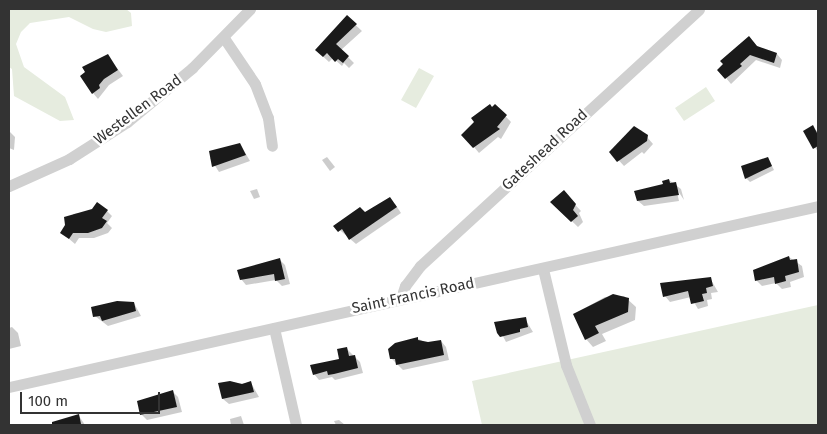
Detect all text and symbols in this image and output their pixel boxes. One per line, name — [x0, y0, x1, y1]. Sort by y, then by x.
street label: Westellen Road — [91, 71, 185, 149]
street label: Gateshead Road — [498, 106, 592, 194]
street label: Saint Francis Road — [350, 274, 476, 318]
scale bar — [22, 382, 162, 414]
text: 100 m — [28, 392, 68, 410]

